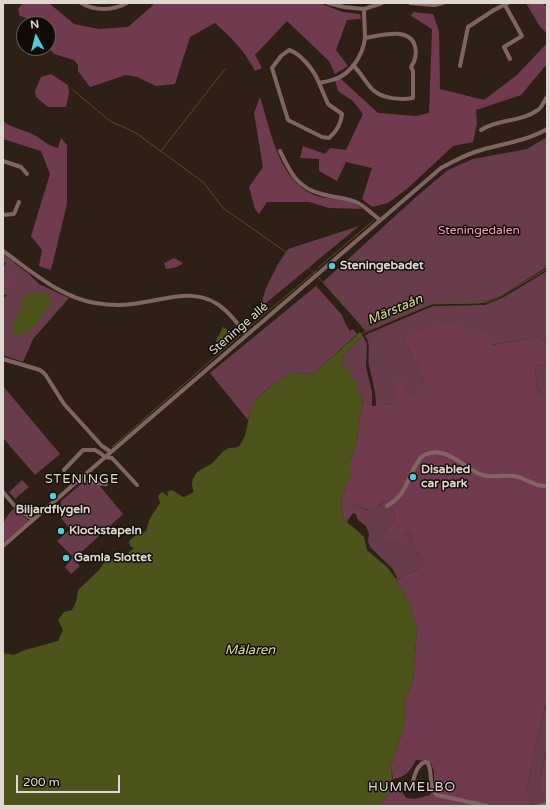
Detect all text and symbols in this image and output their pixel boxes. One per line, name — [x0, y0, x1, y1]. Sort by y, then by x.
north arrow — [16, 16, 56, 56]
text: N — [29, 18, 40, 32]
park label: Steningedalen — [438, 224, 520, 238]
place label: Steningebadet — [340, 259, 424, 273]
marker: Steningebadet — [327, 261, 337, 271]
water label: Märstaån — [365, 291, 425, 329]
street label: Steninge allé — [207, 300, 271, 358]
place label: Disabled car park — [421, 463, 470, 491]
district label: STENINGE — [45, 472, 119, 488]
marker: Disabled car park — [408, 472, 418, 482]
marker: Biljardflygeln — [48, 491, 58, 501]
place label: Biljardflygeln — [16, 503, 90, 517]
place label: Klockstapeln — [69, 524, 142, 538]
marker: Klockstapeln — [56, 526, 66, 536]
place label: Gamla Slottet — [74, 551, 152, 565]
marker: Gamla Slottet — [61, 553, 71, 563]
water label: Mälaren — [225, 643, 275, 659]
scale bar — [18, 767, 122, 793]
text: 200 m — [23, 775, 60, 789]
district label: HUMMELBO — [368, 780, 456, 796]

